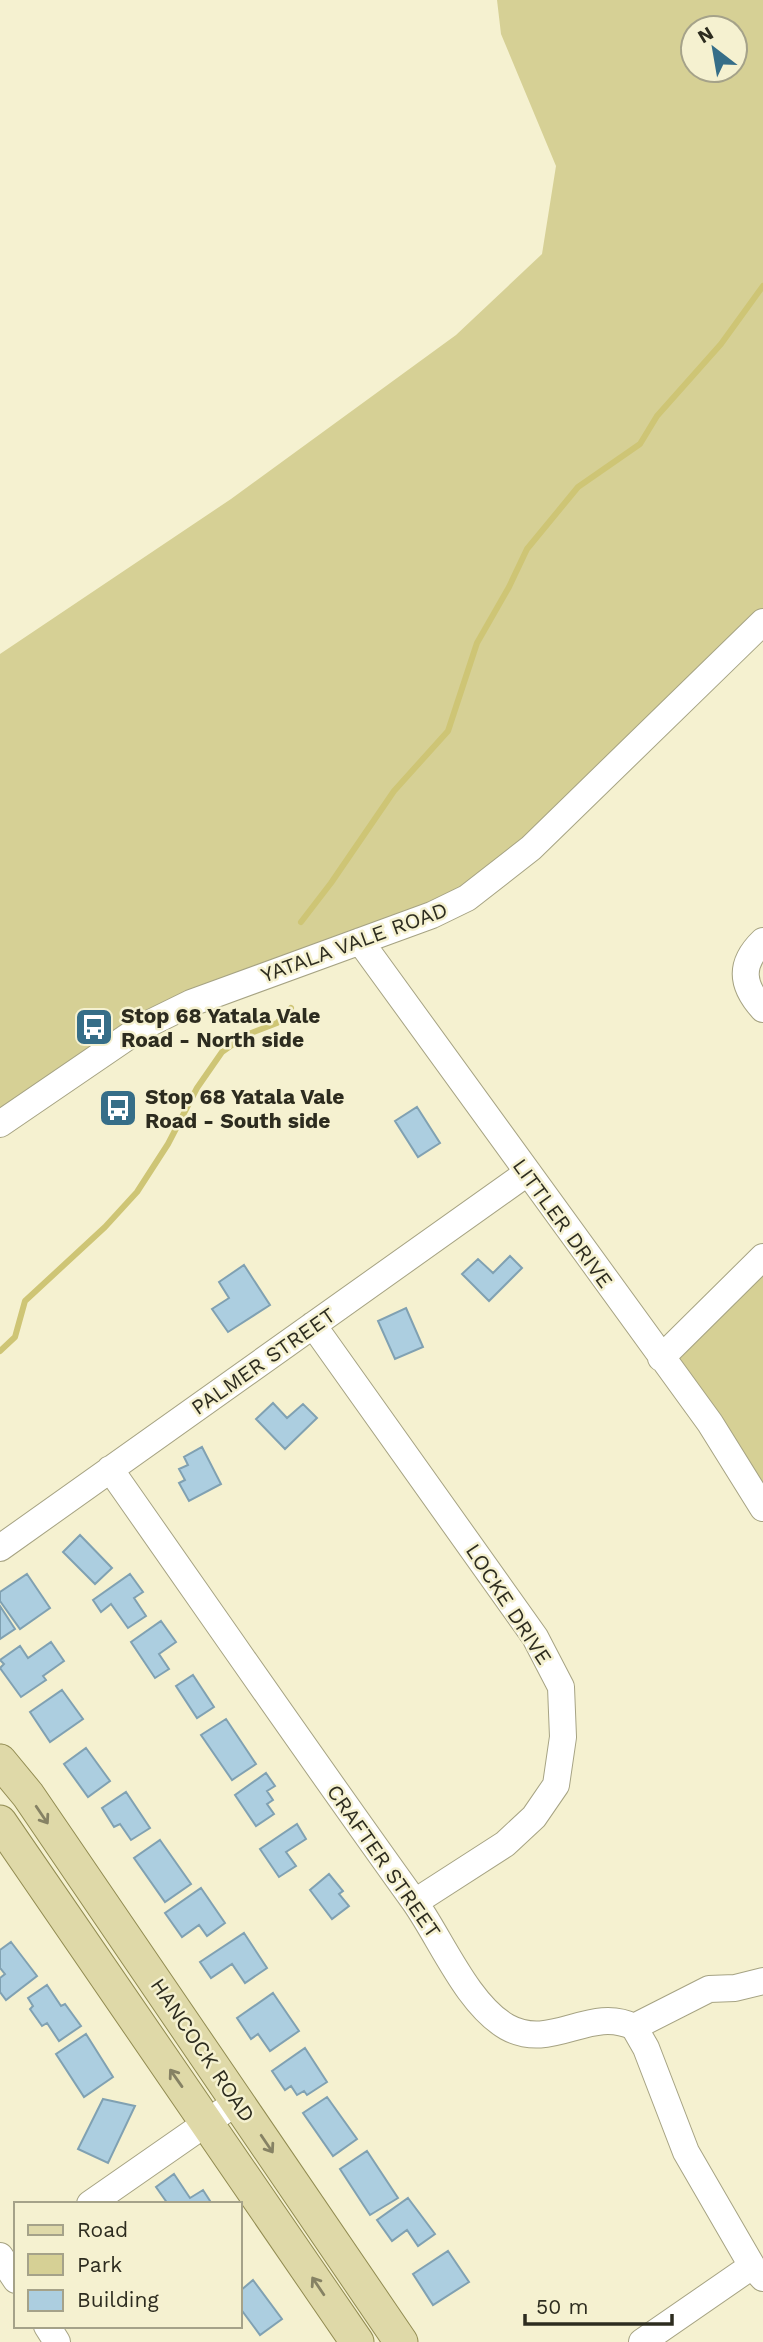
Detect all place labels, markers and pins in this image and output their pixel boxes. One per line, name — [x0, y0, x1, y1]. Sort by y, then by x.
place label: Stop 68 Yatala Vale Road - North side — [121, 1003, 321, 1052]
bus stop icon: Stop 68 Yatala Vale Road - North side — [73, 1006, 115, 1048]
place label: Stop 68 Yatala Vale Road - South side — [145, 1084, 345, 1133]
bus stop icon: Stop 68 Yatala Vale Road - South side — [97, 1087, 139, 1129]

